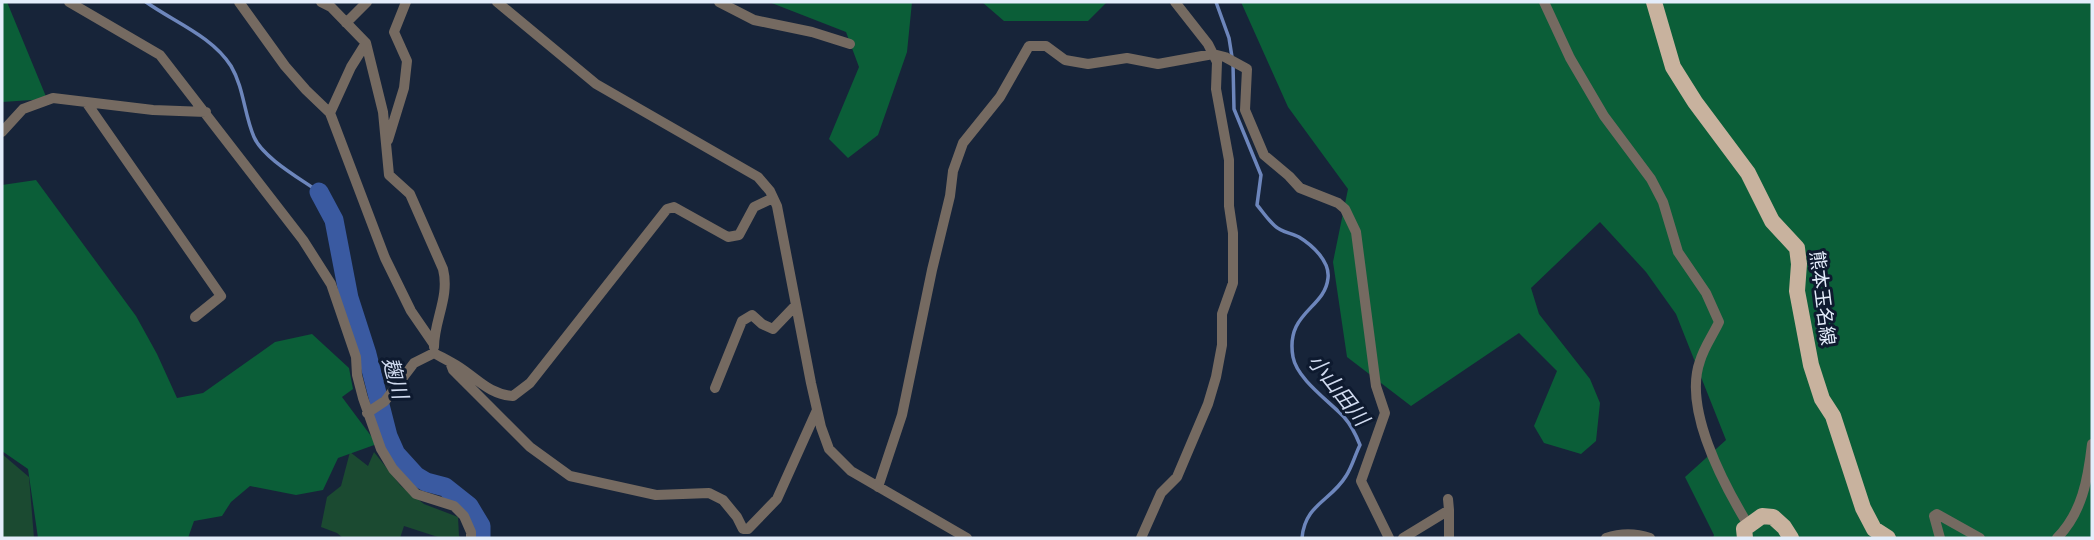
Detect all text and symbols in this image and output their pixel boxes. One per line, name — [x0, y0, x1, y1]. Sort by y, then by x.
street label: 熊本玉名線 — [1804, 249, 1842, 347]
water label: 小山田川 — [1301, 348, 1377, 433]
water label: 麹川 — [376, 354, 416, 404]

